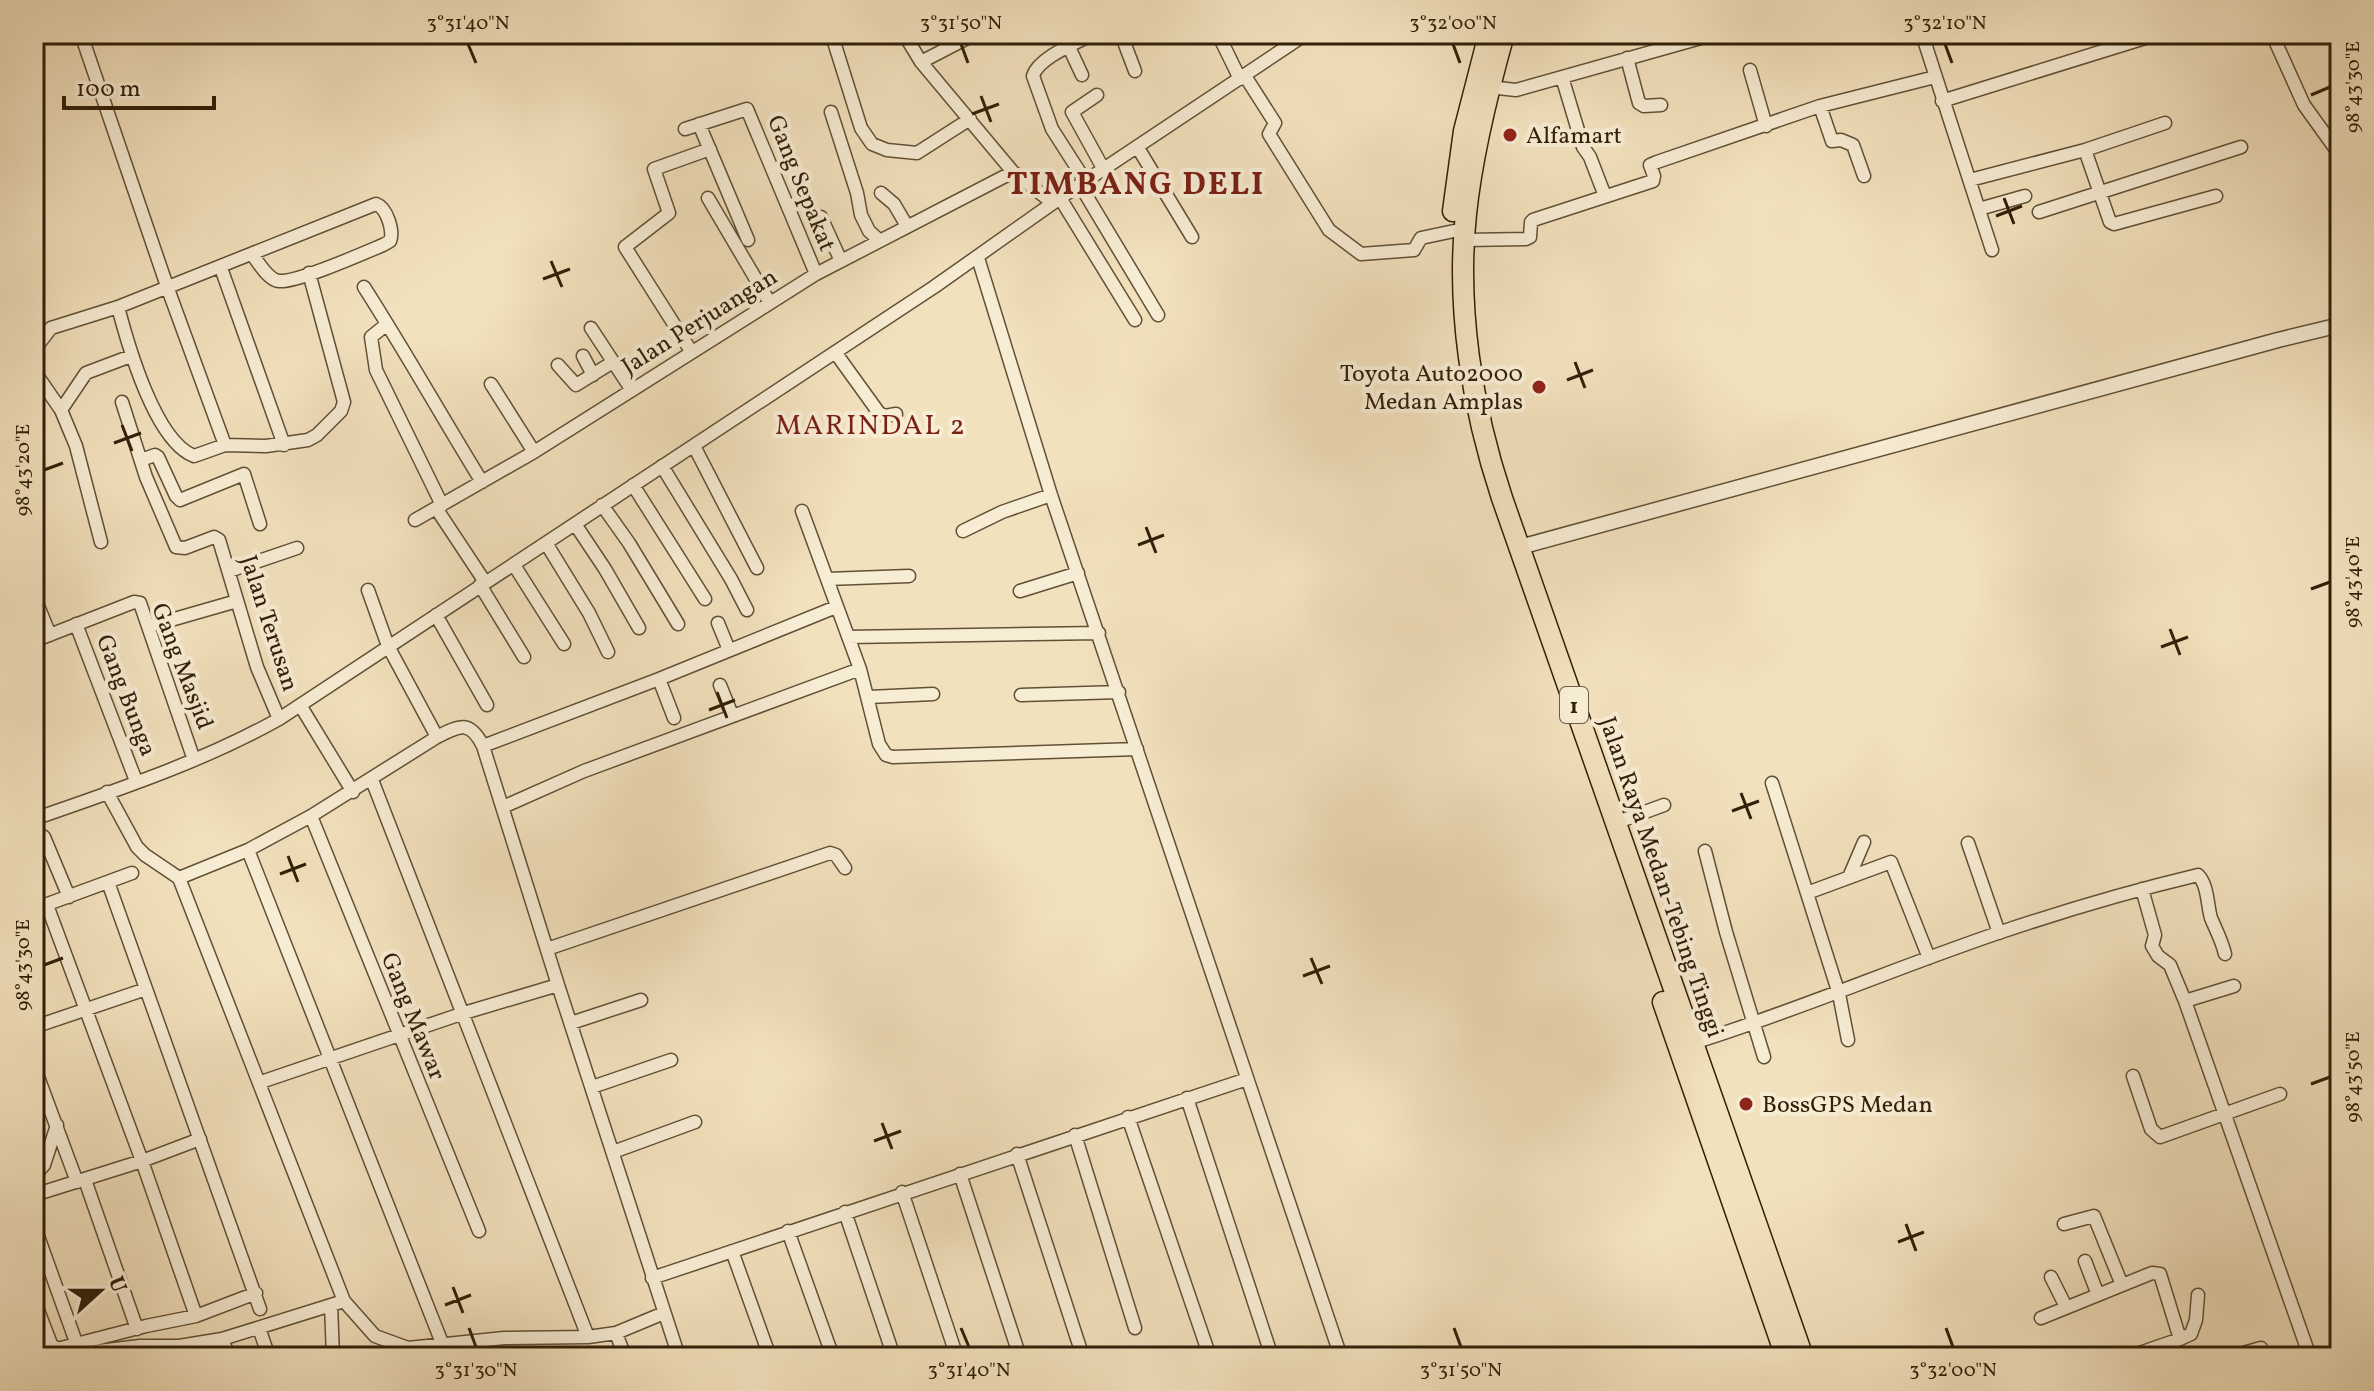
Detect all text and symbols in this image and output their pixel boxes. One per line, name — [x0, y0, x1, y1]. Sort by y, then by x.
text: 3°31'40"N — [427, 10, 510, 38]
text: 3°31'50"N — [920, 10, 1002, 38]
text: 3°32'00"N — [1409, 10, 1497, 38]
text: 3°32'10"N — [1903, 10, 1987, 38]
text: 98°43'30"E — [2340, 41, 2368, 133]
scale bar — [64, 60, 214, 110]
text: 100 m — [76, 73, 141, 107]
street label: Gang Sepakat — [757, 110, 843, 257]
place label: Alfamart — [1526, 120, 1622, 154]
marker: Alfamart — [1501, 126, 1519, 144]
district label: TIMBANG DELI — [1007, 164, 1265, 208]
street label: Jalan Perjuangan — [616, 261, 785, 384]
place label: Toyota Auto2000 Medan Amplas — [1340, 358, 1523, 420]
marker: Toyota Auto2000 Medan Amplas — [1530, 378, 1548, 396]
district label: MARINDAL 2 — [775, 407, 967, 446]
text: 98°43'20"E — [10, 424, 38, 516]
text: 98°43'40"E — [2340, 536, 2368, 628]
street label: Jalan Terusan — [230, 551, 306, 696]
street label: Gang Masjid — [141, 599, 221, 735]
street label: Gang Bunga — [86, 630, 164, 762]
road number: 1 — [1560, 687, 1588, 723]
street label: Jalan Raya Medan-Tebing Tinggi — [1589, 713, 1731, 1043]
text: 98°43'30"E — [10, 919, 38, 1011]
street label: Gang Mawar — [371, 948, 453, 1086]
text: 98°43'50"E — [2340, 1031, 2368, 1123]
place label: BossGPS Medan — [1762, 1089, 1933, 1123]
marker: BossGPS Medan — [1737, 1095, 1755, 1113]
north arrow — [60, 1251, 140, 1331]
text: U — [99, 1272, 134, 1297]
text: 3°31'30"N — [435, 1357, 518, 1385]
text: 3°31'40"N — [928, 1357, 1011, 1385]
text: 3°31'50"N — [1420, 1357, 1502, 1385]
text: 3°32'00"N — [1909, 1357, 1997, 1385]

